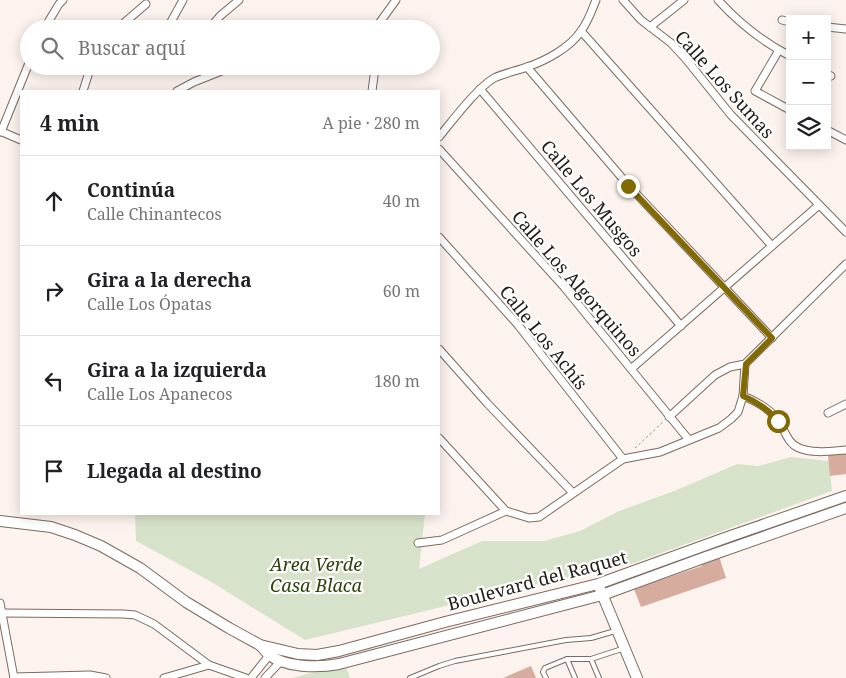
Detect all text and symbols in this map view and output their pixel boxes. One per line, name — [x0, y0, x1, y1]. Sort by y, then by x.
map controls — [786, 15, 831, 150]
button: + — [786, 15, 831, 60]
search box — [20, 20, 440, 75]
street label: Calle Los Sumas — [670, 25, 780, 143]
icon: search — [38, 34, 66, 62]
text: Buscar aquí — [78, 35, 186, 61]
button: − — [786, 60, 831, 105]
button: layers — [786, 105, 831, 150]
text: 4 min — [40, 109, 99, 137]
text: A pie · 280 m — [323, 112, 420, 134]
street label: Calle Los Musgos — [536, 134, 648, 262]
route end — [617, 175, 640, 198]
text: Continúa — [87, 177, 175, 203]
icon: ahead — [40, 187, 68, 215]
text: 40 m — [383, 190, 420, 212]
text: Calle Chinantecos — [87, 203, 222, 225]
street label: Calle Los Algorquinos — [507, 205, 647, 361]
text: Gira a la derecha — [87, 267, 252, 293]
icon: right — [40, 277, 68, 305]
text: 60 m — [383, 280, 420, 302]
street label: Calle Los Achís — [495, 280, 593, 394]
text: Calle Los Ópatas — [87, 293, 212, 315]
text: Gira a la izquierda — [87, 357, 267, 383]
icon: left — [40, 367, 68, 395]
text: 180 m — [374, 370, 420, 392]
text: Calle Los Apanecos — [87, 383, 232, 405]
route start — [767, 410, 790, 433]
icon: arrive — [40, 457, 68, 485]
text: Llegada al destino — [87, 458, 262, 484]
street label: Boulevard del Raquet — [445, 544, 629, 616]
park label: Area Verde Casa Blaca — [268, 552, 363, 597]

